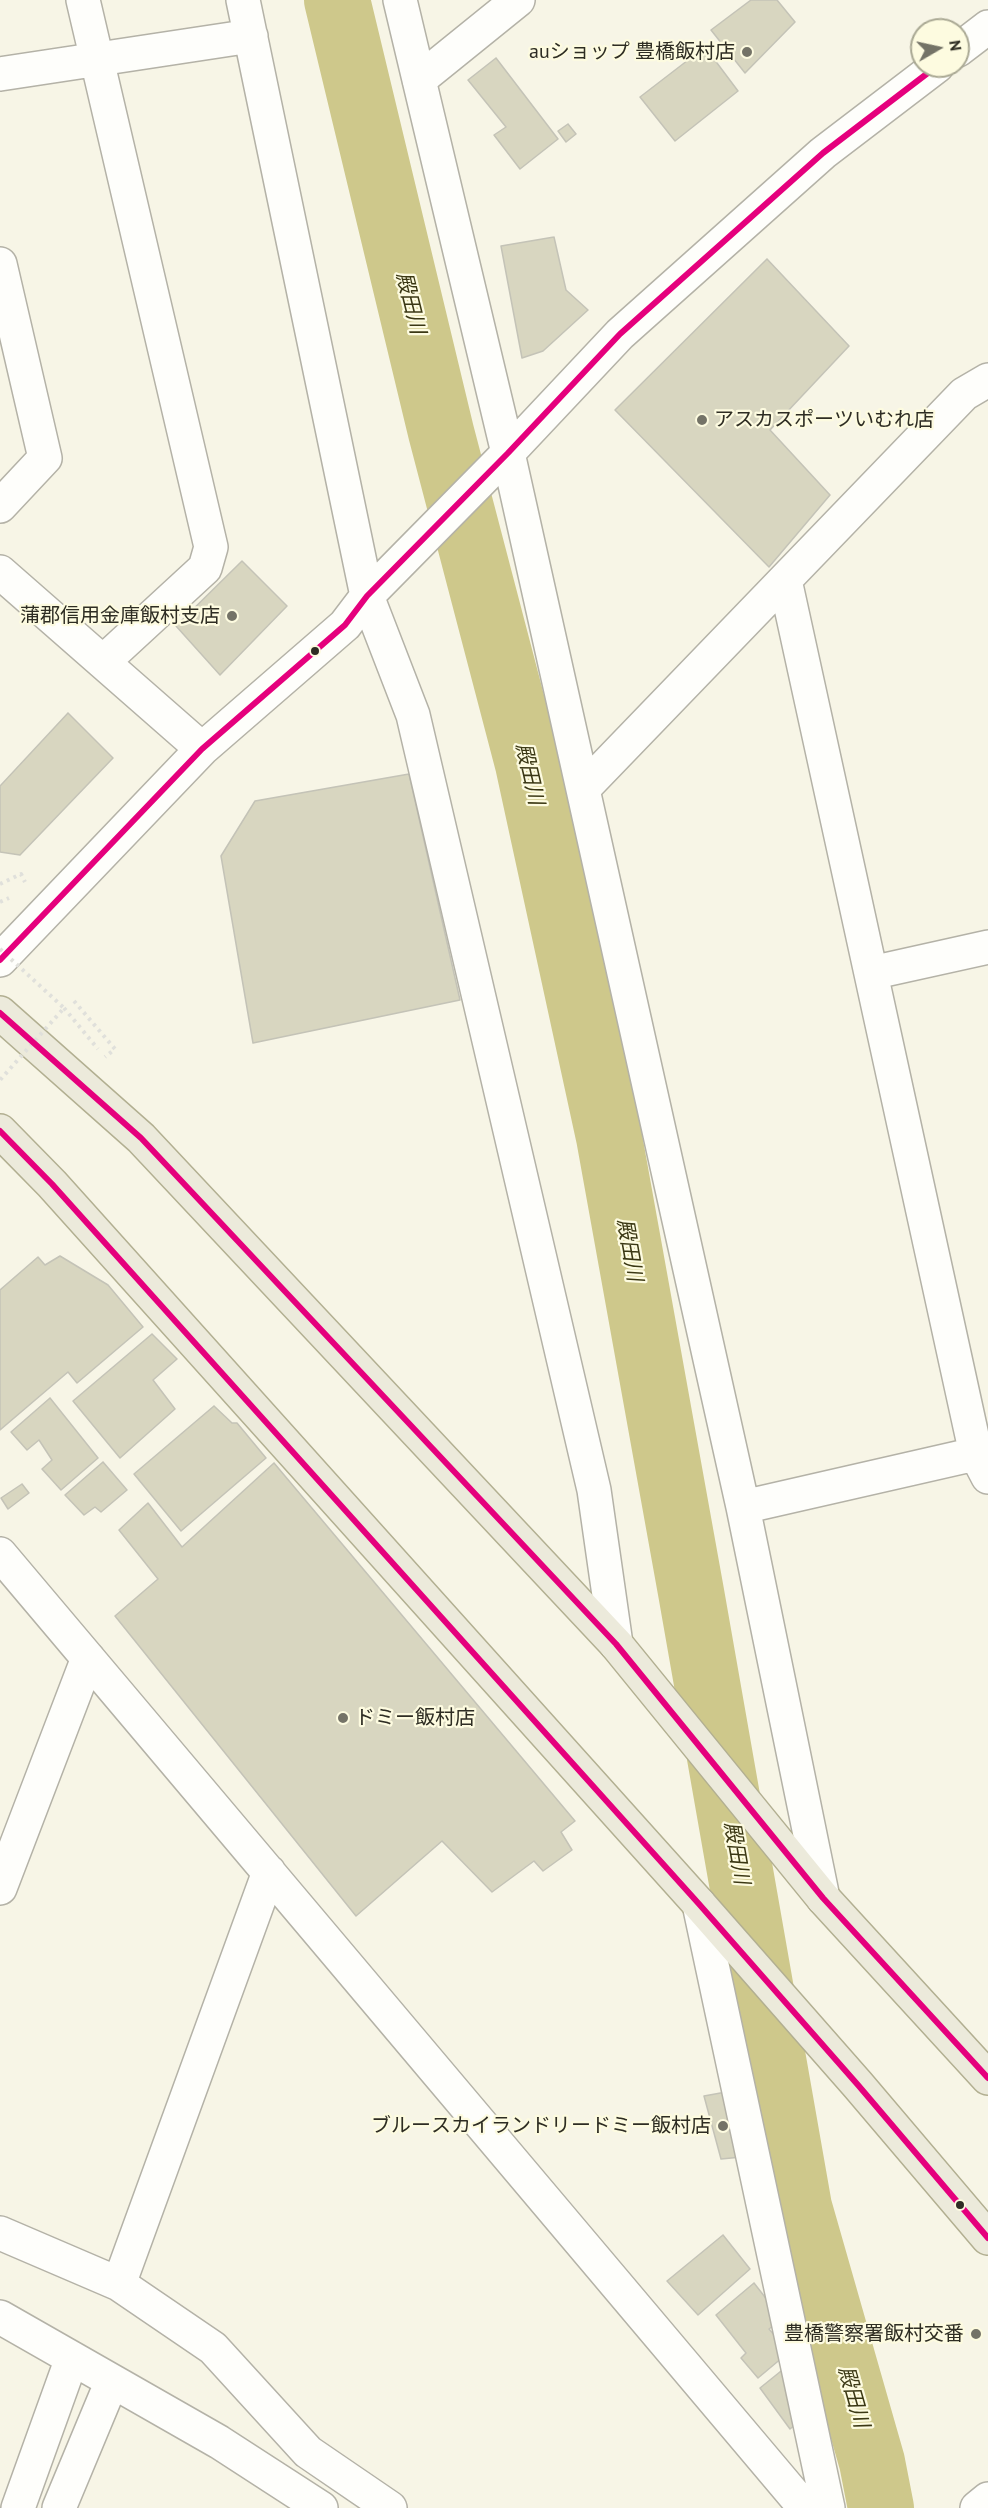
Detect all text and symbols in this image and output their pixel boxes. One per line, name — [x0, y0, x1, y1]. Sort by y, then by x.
north arrow — [910, 18, 970, 78]
text: N — [945, 39, 967, 52]
place label: auショップ 豊橋飯村店 — [529, 40, 735, 64]
marker: auショップ 豊橋飯村店 — [740, 45, 754, 59]
water label: 殿田川 — [390, 269, 430, 337]
place label: アスカスポーツいむれ店 — [714, 408, 934, 432]
marker: アスカスポーツいむれ店 — [695, 413, 709, 427]
place label: 蒲郡信用金庫飯村支店 — [20, 604, 220, 628]
marker: 蒲郡信用金庫飯村支店 — [225, 609, 239, 623]
unlabelled marker — [309, 645, 321, 657]
water label: 殿田川 — [510, 740, 548, 808]
water label: 殿田川 — [611, 1217, 647, 1283]
place label: ドミー飯村店 — [355, 1706, 475, 1730]
marker: ドミー飯村店 — [336, 1711, 350, 1725]
water label: 殿田川 — [718, 1820, 754, 1886]
place label: ブルースカイランドリードミー飯村店 — [371, 2114, 711, 2138]
marker: ブルースカイランドリードミー飯村店 — [716, 2119, 730, 2133]
unlabelled marker — [954, 2199, 966, 2211]
place label: 豊橋警察署飯村交番 — [784, 2322, 964, 2346]
marker: 豊橋警察署飯村交番 — [969, 2327, 983, 2341]
water label: 殿田川 — [832, 2363, 874, 2431]

